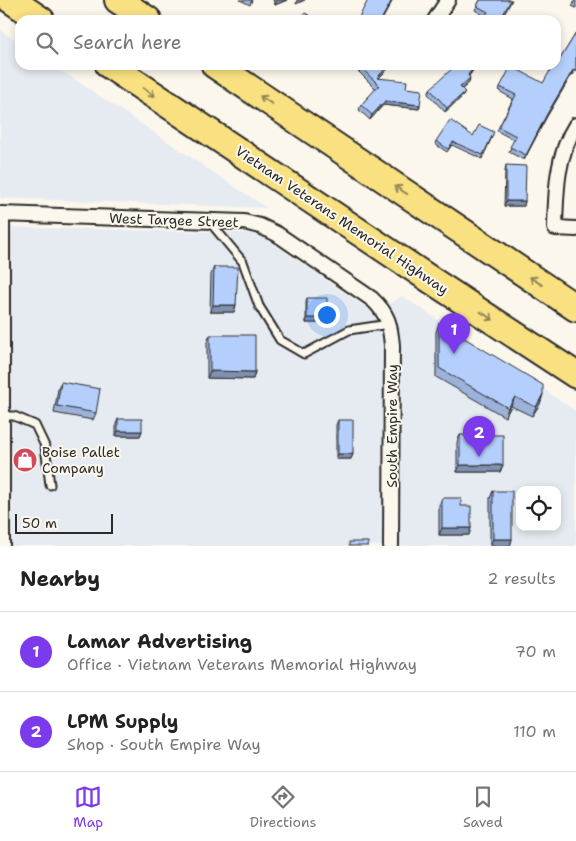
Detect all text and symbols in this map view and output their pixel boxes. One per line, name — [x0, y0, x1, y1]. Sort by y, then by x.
search box — [15, 15, 561, 70]
icon: search — [33, 29, 61, 57]
text: Search here — [73, 30, 182, 55]
one-way arrow — [142, 87, 156, 97]
one-way arrow — [259, 94, 273, 105]
street label: Vietnam Veterans Memorial Highway — [232, 142, 452, 298]
one-way arrow — [394, 185, 408, 195]
street label: West Targee Street — [109, 209, 239, 231]
one-way arrow — [529, 276, 543, 286]
your location — [314, 302, 340, 328]
one-way arrow — [480, 311, 494, 322]
pin: 1 — [438, 313, 470, 354]
street label: South Empire Way — [383, 364, 401, 488]
pin: 2 — [463, 416, 495, 457]
place label: Boise Pallet Company — [42, 443, 120, 477]
shop icon: Boise Pallet Company — [12, 447, 38, 473]
map controls — [516, 486, 561, 531]
button: locate — [516, 486, 561, 531]
scale bar — [15, 511, 112, 534]
text: 50 m — [22, 514, 57, 532]
text: Nearby — [20, 565, 100, 593]
text: 2 results — [487, 568, 556, 589]
text: Lamar Advertising — [67, 629, 252, 654]
text: 1 — [32, 641, 40, 662]
text: 70 m — [515, 641, 556, 662]
text: Office · Vietnam Veterans Memorial Highway — [67, 654, 417, 675]
text: LPM Supply — [67, 709, 178, 734]
text: 2 — [30, 721, 42, 742]
text: 110 m — [513, 721, 556, 742]
text: Shop · South Empire Way — [67, 734, 261, 755]
tab: Map — [73, 783, 103, 831]
tab: Directions — [250, 783, 317, 831]
tab: Saved — [463, 783, 503, 831]

